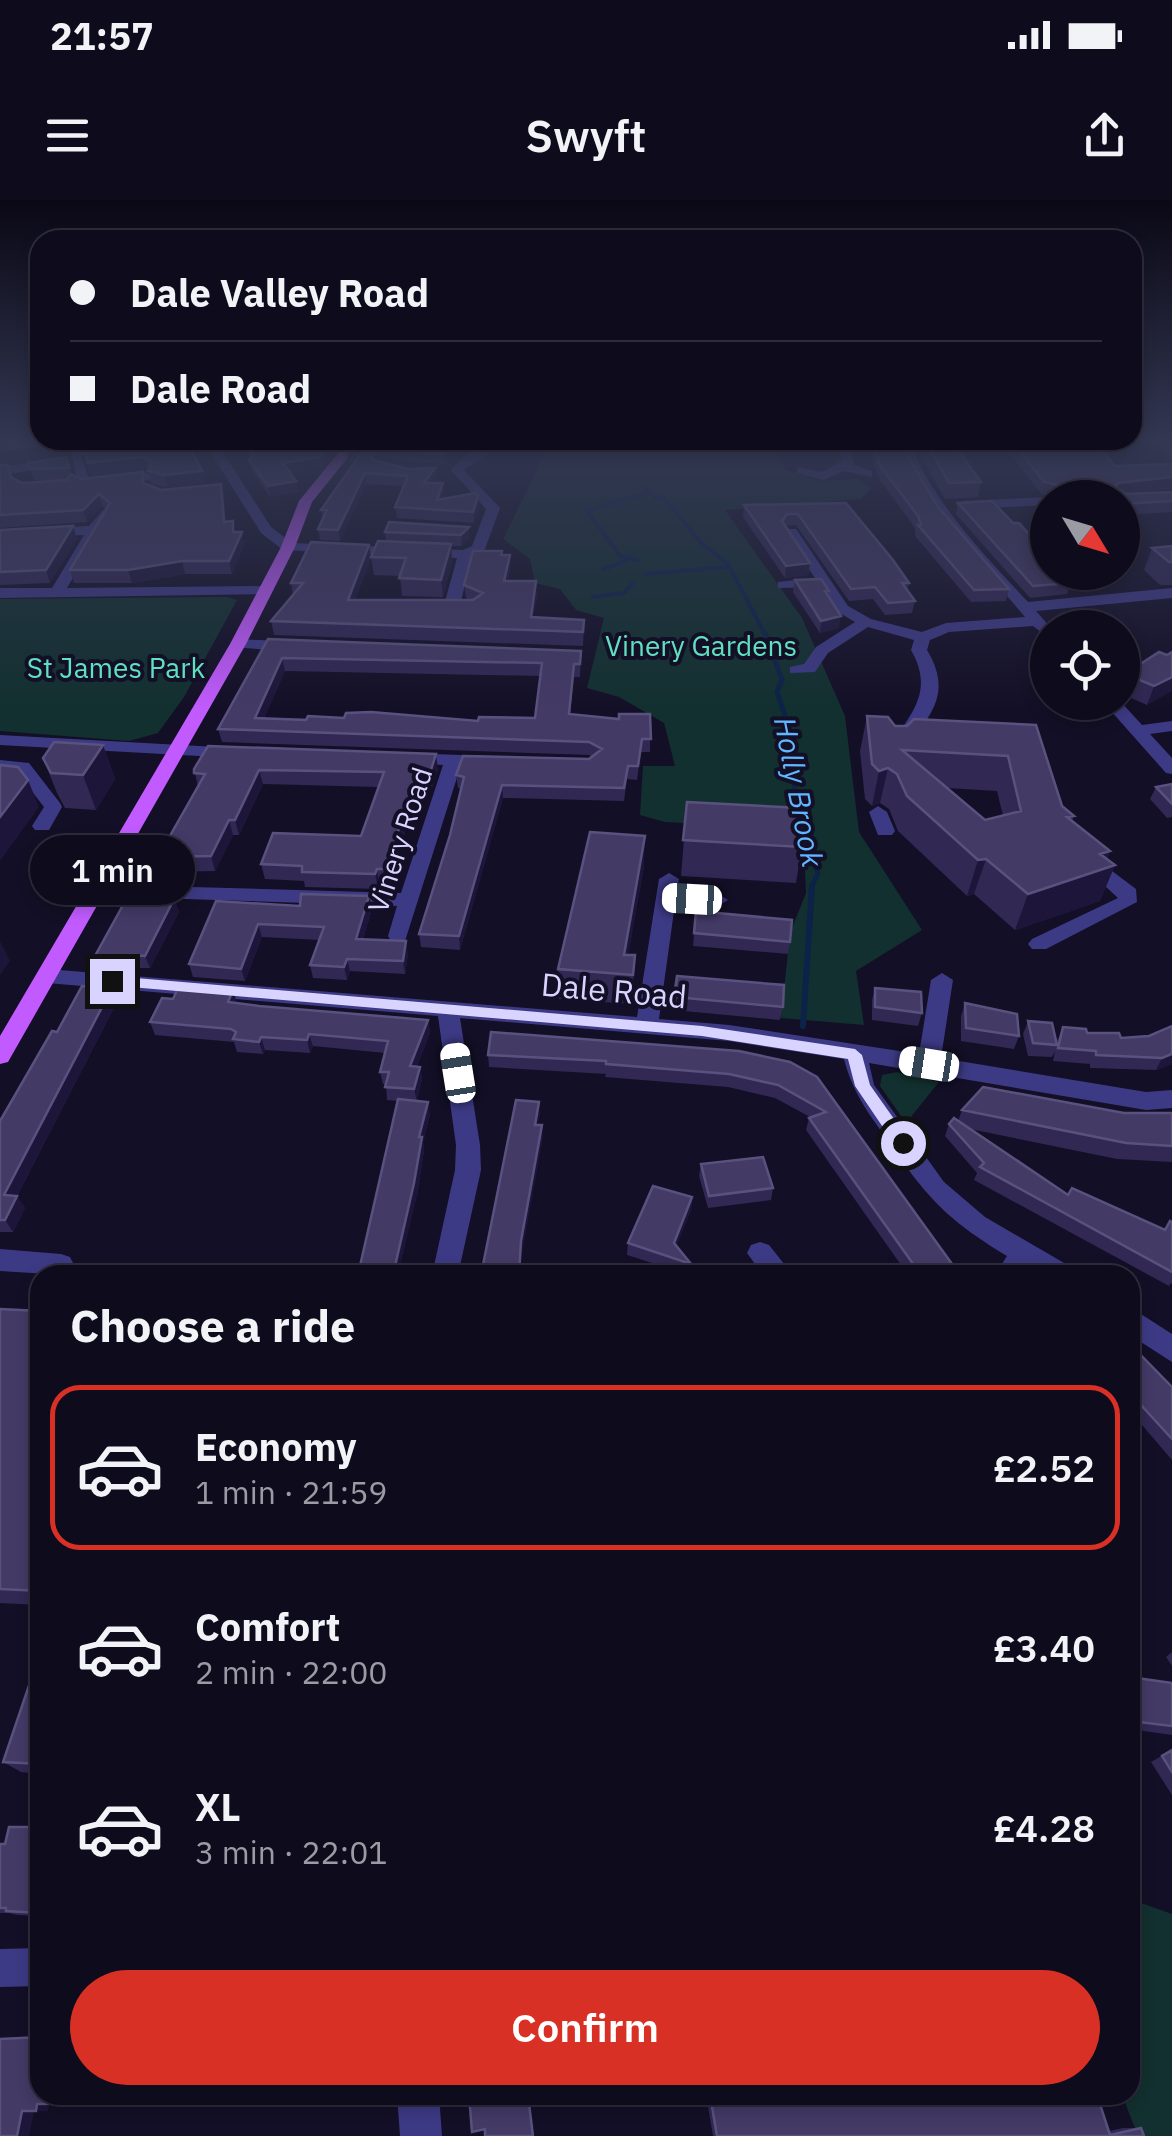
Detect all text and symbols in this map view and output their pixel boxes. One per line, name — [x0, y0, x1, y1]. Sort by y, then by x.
text: 21:57 — [50, 11, 154, 60]
text: Swyft — [526, 106, 646, 164]
icon: menu — [40, 108, 95, 163]
icon: share — [1077, 108, 1132, 163]
text: Dale Valley Road — [130, 268, 429, 317]
text: Dale Road — [130, 364, 311, 413]
north arrow — [1030, 480, 1140, 590]
map controls — [1030, 480, 1140, 720]
button: locate — [1030, 610, 1140, 720]
park label: Vinery Gardens — [605, 627, 797, 664]
park label: St James Park — [27, 649, 206, 686]
water label: Holly Brook — [766, 713, 833, 871]
street label: Vinery Road — [359, 762, 440, 917]
callout: 1 min — [29, 836, 194, 906]
text: 1 min — [71, 849, 154, 891]
car — [661, 882, 723, 916]
route end — [90, 959, 135, 1004]
street label: Dale Road — [540, 963, 689, 1017]
car — [438, 1041, 478, 1105]
car — [897, 1044, 961, 1084]
route start — [881, 1121, 926, 1166]
text: Choose a ride — [70, 1296, 355, 1354]
text: Economy — [195, 1422, 357, 1471]
icon: car — [75, 1423, 165, 1513]
text: £2.52 — [993, 1443, 1095, 1492]
text: 1 min · 21:59 — [195, 1471, 388, 1513]
text: Comfort — [195, 1602, 340, 1651]
icon: car — [75, 1603, 165, 1693]
text: £3.40 — [993, 1623, 1095, 1672]
text: 2 min · 22:00 — [195, 1651, 388, 1693]
text: XL — [195, 1782, 241, 1831]
icon: car — [75, 1783, 165, 1873]
text: £4.28 — [993, 1803, 1095, 1852]
text: 3 min · 22:01 — [195, 1831, 388, 1873]
button: Confirm — [70, 1970, 1100, 2085]

